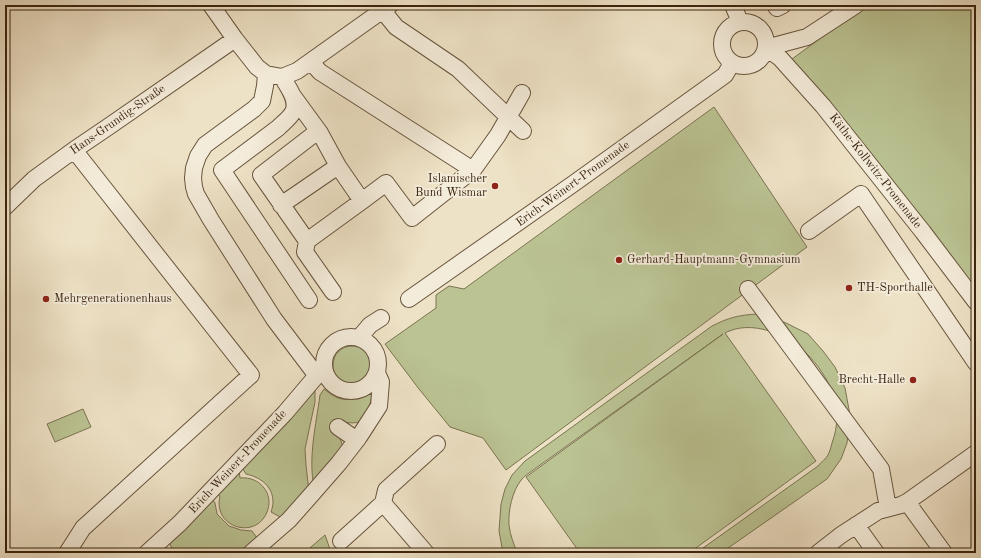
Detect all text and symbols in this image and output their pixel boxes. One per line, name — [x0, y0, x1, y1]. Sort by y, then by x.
street label: Hans-Grundig-Straße — [68, 82, 168, 157]
street label: Käthe-Kollwitz-Promenade — [827, 111, 924, 231]
street label: Erich-Weinert-Promenade — [514, 139, 632, 229]
place label: Islamischer Bund Wismar — [415, 173, 487, 199]
marker: Islamischer Bund Wismar — [490, 181, 500, 191]
place label: Gerhard-Hauptmann-Gymnasium — [627, 254, 801, 266]
marker: Gerhard-Hauptmann-Gymnasium — [614, 255, 624, 265]
place label: TH-Sporthalle — [857, 282, 933, 294]
marker: TH-Sporthalle — [844, 283, 854, 293]
place label: Mehrgenerationenhaus — [54, 293, 172, 305]
marker: Mehrgenerationenhaus — [41, 294, 51, 304]
place label: Brecht-Halle — [838, 374, 905, 386]
marker: Brecht-Halle — [908, 375, 918, 385]
street label: Erich-Weinert-Promenade — [187, 408, 289, 516]

